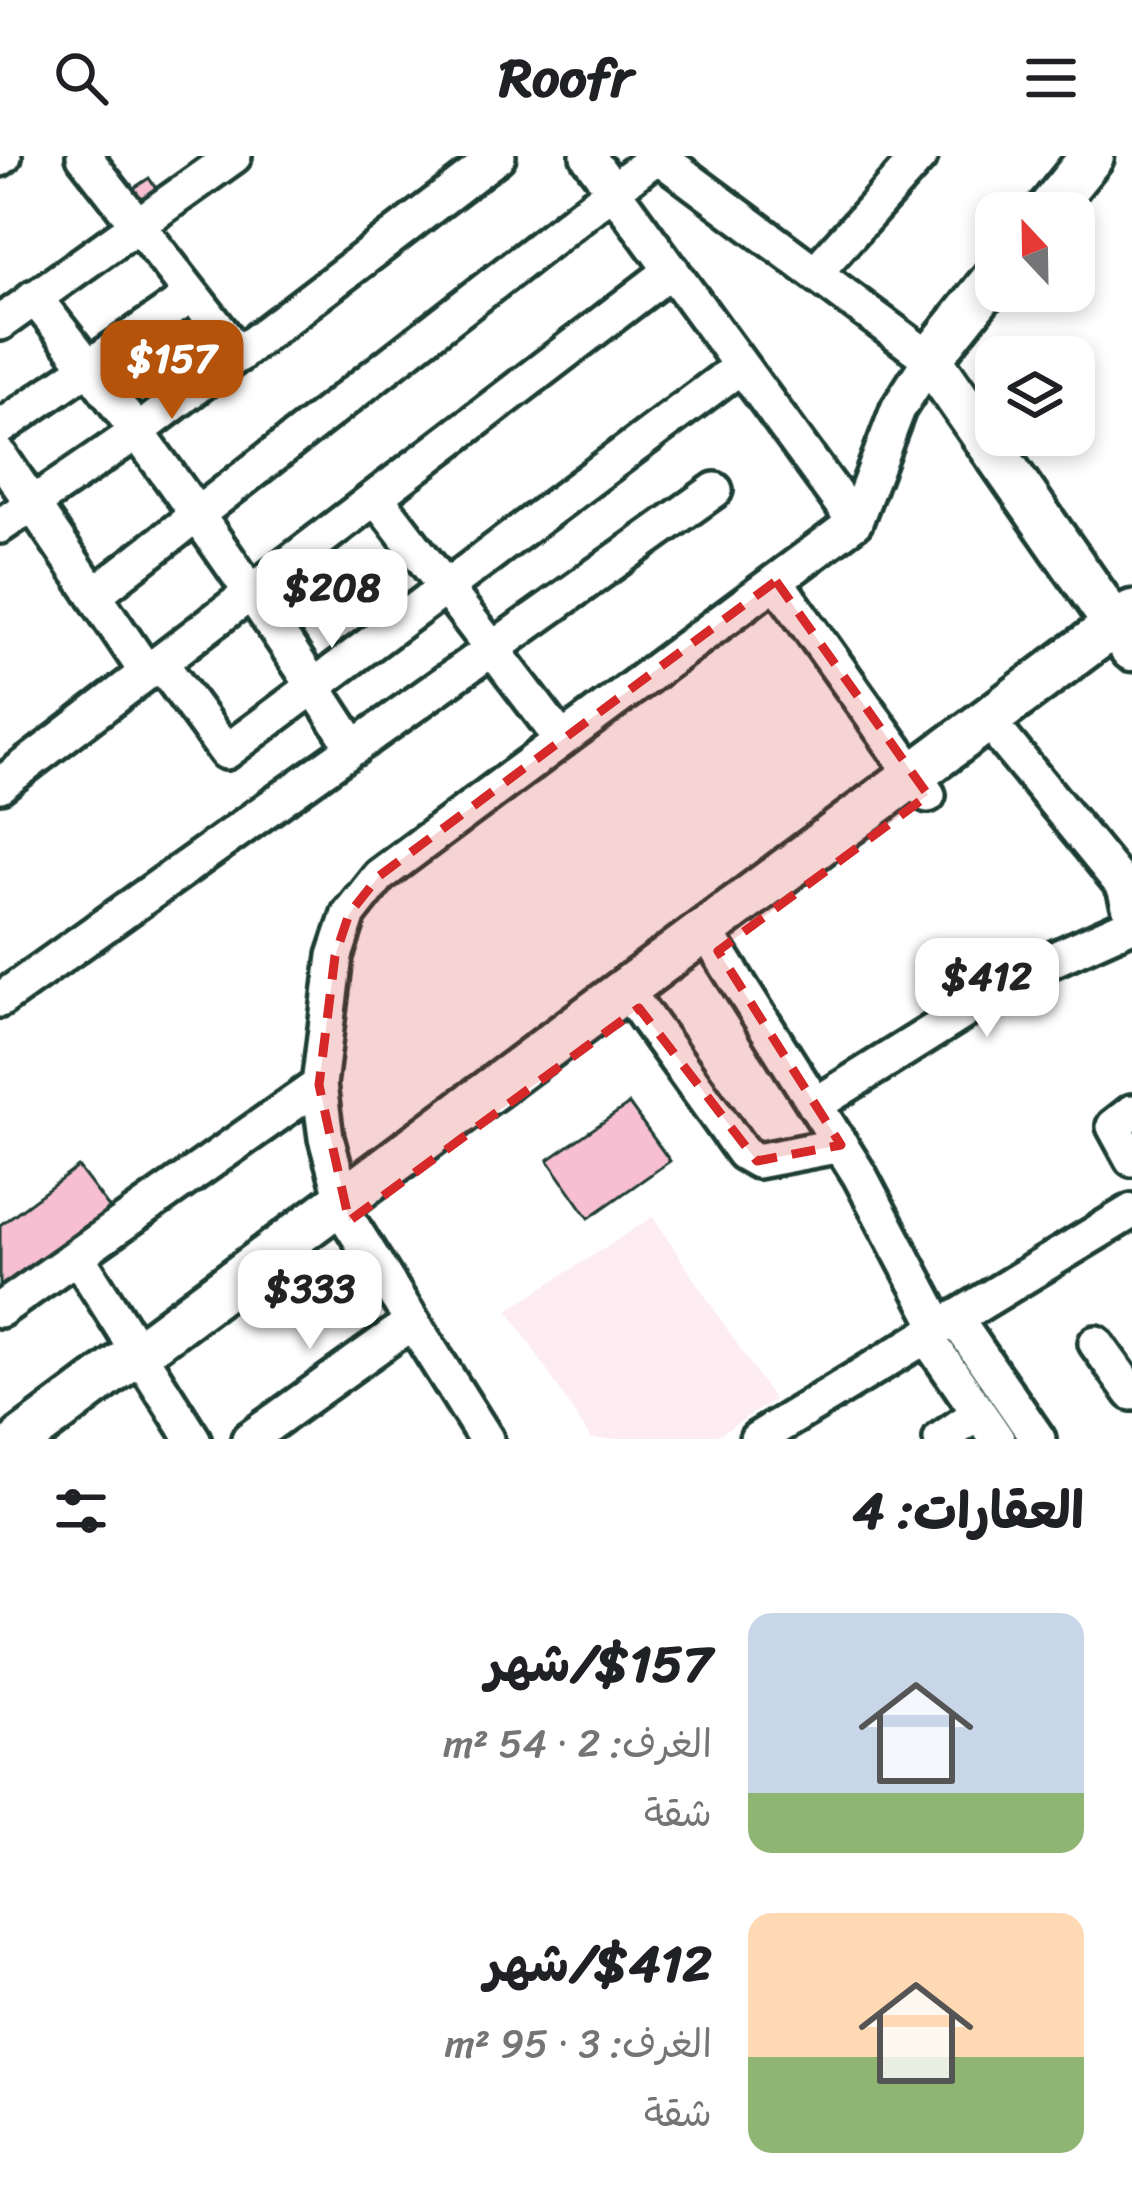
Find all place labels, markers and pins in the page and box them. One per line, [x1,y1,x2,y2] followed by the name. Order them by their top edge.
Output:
[101,320,243,422] pin: $157
[261,549,403,651] pin: $208
[916,938,1058,1040] pin: $412
[239,1250,381,1352] pin: $333

